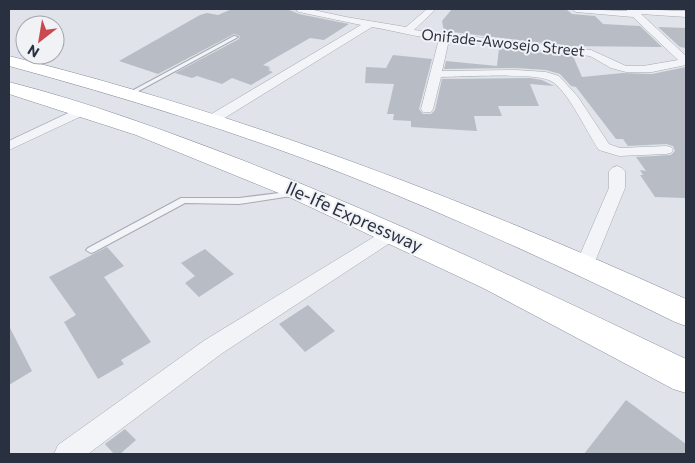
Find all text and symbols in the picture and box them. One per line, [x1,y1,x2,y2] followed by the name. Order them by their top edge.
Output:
[15,15,65,65] north arrow
[421,24,586,60] street label: Onifade-Awosejo Street
[24,42,42,62] text: N
[283,176,426,256] street label: Ile-Ife Expressway

